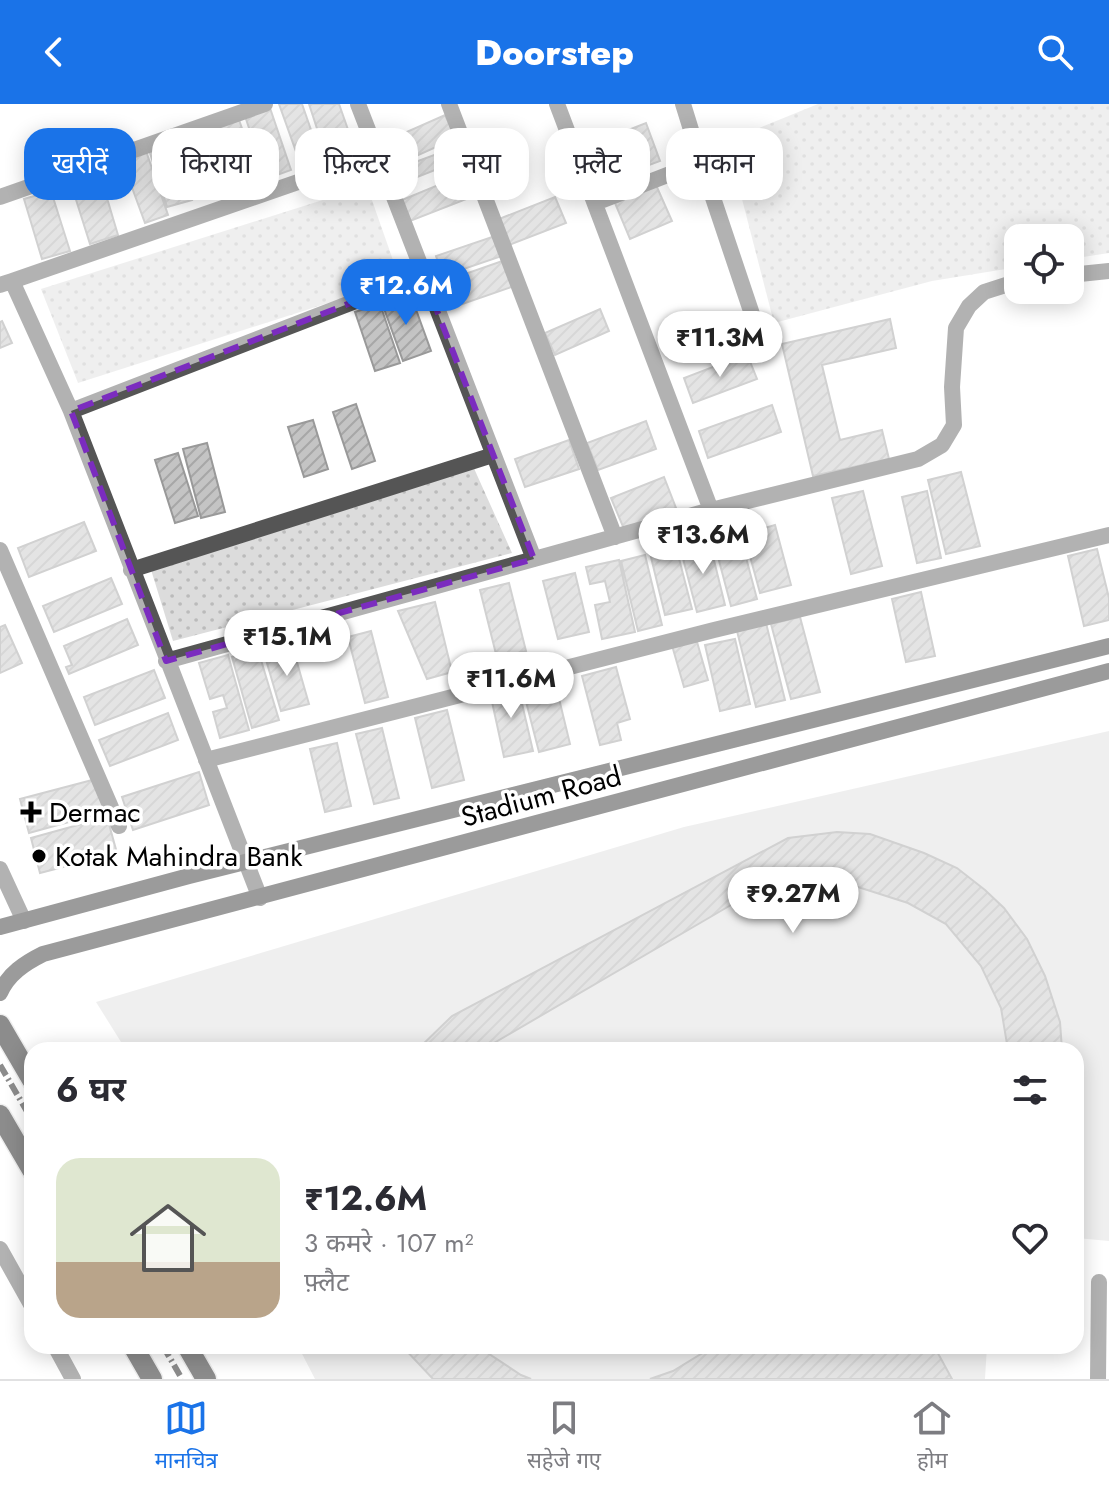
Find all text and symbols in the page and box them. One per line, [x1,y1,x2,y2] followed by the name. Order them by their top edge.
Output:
[475,26,634,78] text: Doorstep
[32,30,76,74] icon: back
[1033,30,1077,74] icon: search
[24,128,136,200] chip: खरीदें
[152,128,279,200] chip: किराया
[295,128,418,200] chip: फ़िल्टर
[434,128,529,200] chip: नया
[545,128,650,200] chip: फ़्लैट
[666,128,783,200] chip: मकान
[1004,224,1084,304] map controls
[1004,224,1084,304] button: locate
[341,259,471,327] pin: ₹12.6M
[359,266,453,304] text: ₹12.6M
[655,311,785,379] pin: ₹11.3M
[675,318,765,356] text: ₹11.3M
[638,508,768,576] pin: ₹13.6M
[657,515,749,553] text: ₹13.6M
[222,610,352,678] pin: ₹15.1M
[242,617,332,655] text: ₹15.1M
[446,652,576,720] pin: ₹11.6M
[466,659,556,697] text: ₹11.6M
[457,755,626,838] street label: Stadium Road
[49,792,141,833] place label: Dermac
[20,801,42,823] marker: Dermac
[55,836,303,877] place label: Kotak Mahindra Bank
[30,847,48,865] marker: Kotak Mahindra Bank
[728,867,858,935] pin: ₹9.27M
[746,874,840,912] text: ₹9.27M
[56,1065,126,1114] text: 6 घर
[1008,1068,1052,1112] icon: filters
[304,1174,427,1223] text: ₹12.6M
[120,1190,216,1286] icon: home
[1008,1216,1052,1260] icon: heart
[304,1224,474,1262] text: 3 कमरे · 107 m²
[304,1263,349,1301] text: फ़्लैट
[155,1396,218,1477] tab: मानचित्र
[527,1396,601,1477] tab: सहेजे गए
[910,1396,954,1477] tab: होम

